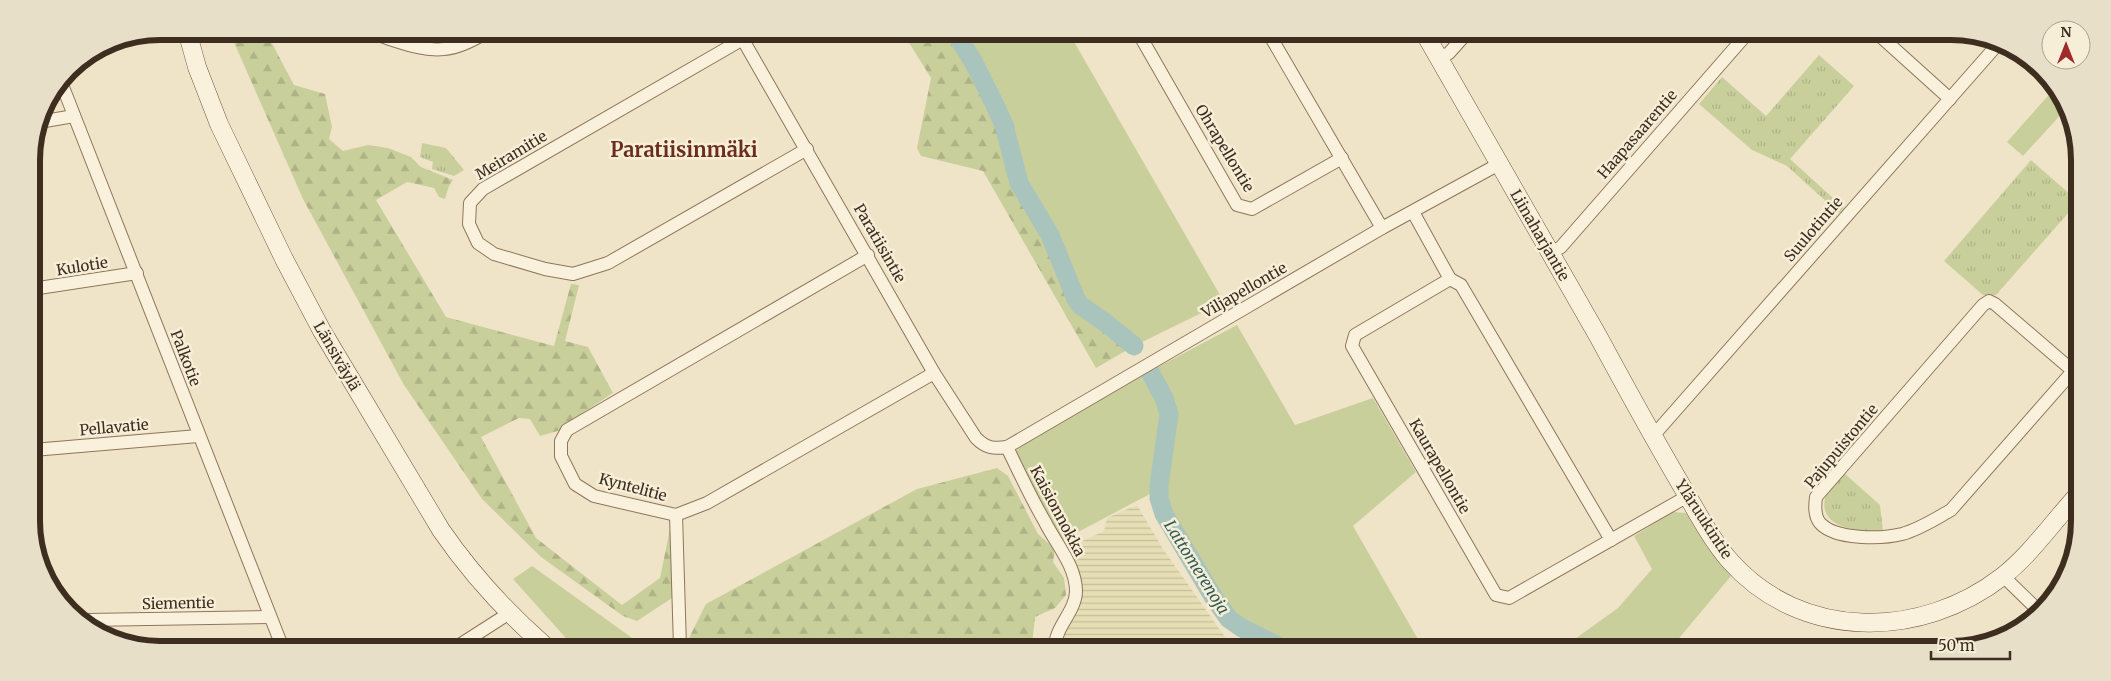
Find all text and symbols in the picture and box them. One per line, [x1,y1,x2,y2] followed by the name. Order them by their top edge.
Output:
[2041,20,2091,70] north arrow
[2060,23,2072,41] text: N
[1593,85,1681,182] street label: Haapasaarentie
[1191,101,1259,195] street label: Ohrapellontie
[472,126,550,184] street label: Meiramitie
[610,137,758,162] district label: Paratiisinmäki
[1506,186,1574,284] street label: Liinaharjantie
[1780,193,1846,265] street label: Suulotintie
[850,200,910,286] street label: Paratiisintie
[55,253,109,279] street label: Kulotie
[1197,258,1290,323] street label: Viljapellontie
[310,318,364,394] street label: Länsiväylä
[167,327,205,389] street label: Palkotie
[1800,400,1882,492] street label: Pajupuistontie
[79,415,150,439] street label: Pellavatie
[1405,415,1475,517] street label: Kaurapellontie
[1026,462,1090,560] street label: Kaisionnokka
[597,469,669,505] street label: Kyntelitie
[1671,475,1737,562] street label: Yläruukintie
[1160,516,1234,618] water label: Lattomerenoja
[142,593,215,613] street label: Siementie
[1931,628,2010,660] scale bar
[1938,636,1975,655] text: 50 m

